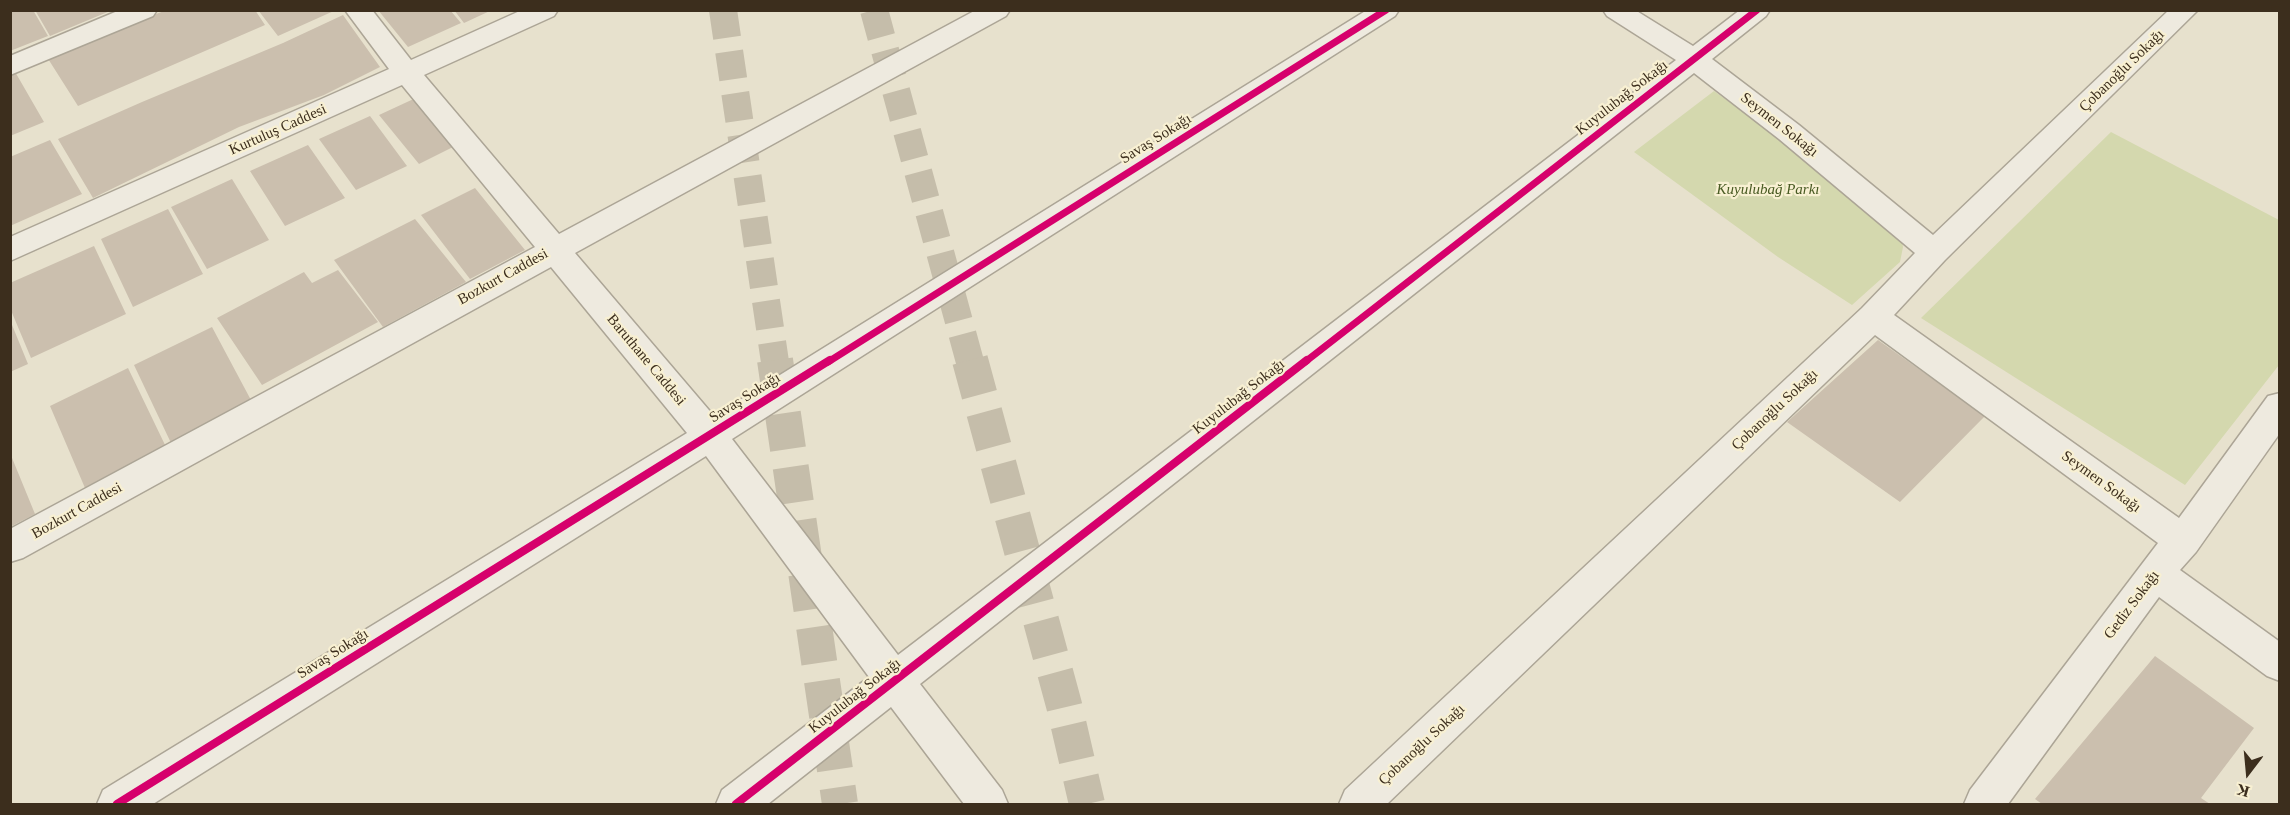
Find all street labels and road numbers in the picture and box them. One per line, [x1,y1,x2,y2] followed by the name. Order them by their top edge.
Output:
[2076,26,2168,116] street label: Çobanoğlu Sokağı
[1573,57,1671,139] street label: Kuyulubağ Sokağı
[1736,88,1822,162] street label: Seymen Sokağı
[226,100,330,160] street label: Kurtuluş Caddesi
[1116,110,1196,168] street label: Savaş Sokağı
[454,244,552,310] street label: Bozkurt Caddesi
[601,309,691,411] street label: Baruthane Caddesi
[1190,356,1288,438] street label: Kuyulubağ Sokağı
[1728,365,1822,455] street label: Çobanoğlu Sokağı
[705,369,785,427] street label: Savaş Sokağı
[2057,446,2145,518] street label: Seymen Sokağı
[28,478,126,544] street label: Bozkurt Caddesi
[2101,568,2163,642] street label: Gediz Sokağı
[293,625,373,683] street label: Savaş Sokağı
[806,655,904,737] street label: Kuyulubağ Sokağı
[1375,700,1469,790] street label: Çobanoğlu Sokağı

